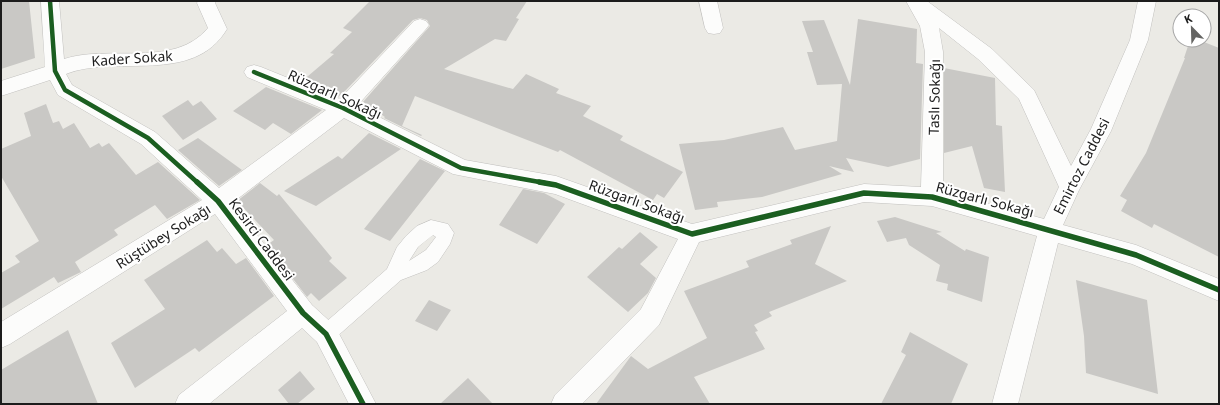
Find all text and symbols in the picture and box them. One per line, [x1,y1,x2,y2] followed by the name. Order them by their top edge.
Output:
[1172,8,1212,48] north arrow
[1182,10,1195,27] text: K
[91,46,174,70] street label: Kader Sokak
[924,59,944,135] street label: Taslı Sokağı
[285,65,385,123] street label: Rüzgarlı Sokağı
[1048,114,1114,218] street label: Emirtoz Caddesi
[586,175,688,227] street label: Rüzgarlı Sokağı
[934,177,1036,221] street label: Rüzgarlı Sokağı
[225,194,299,284] street label: Kesirci Caddesi
[112,199,214,273] street label: Rüştübey Sokağı

